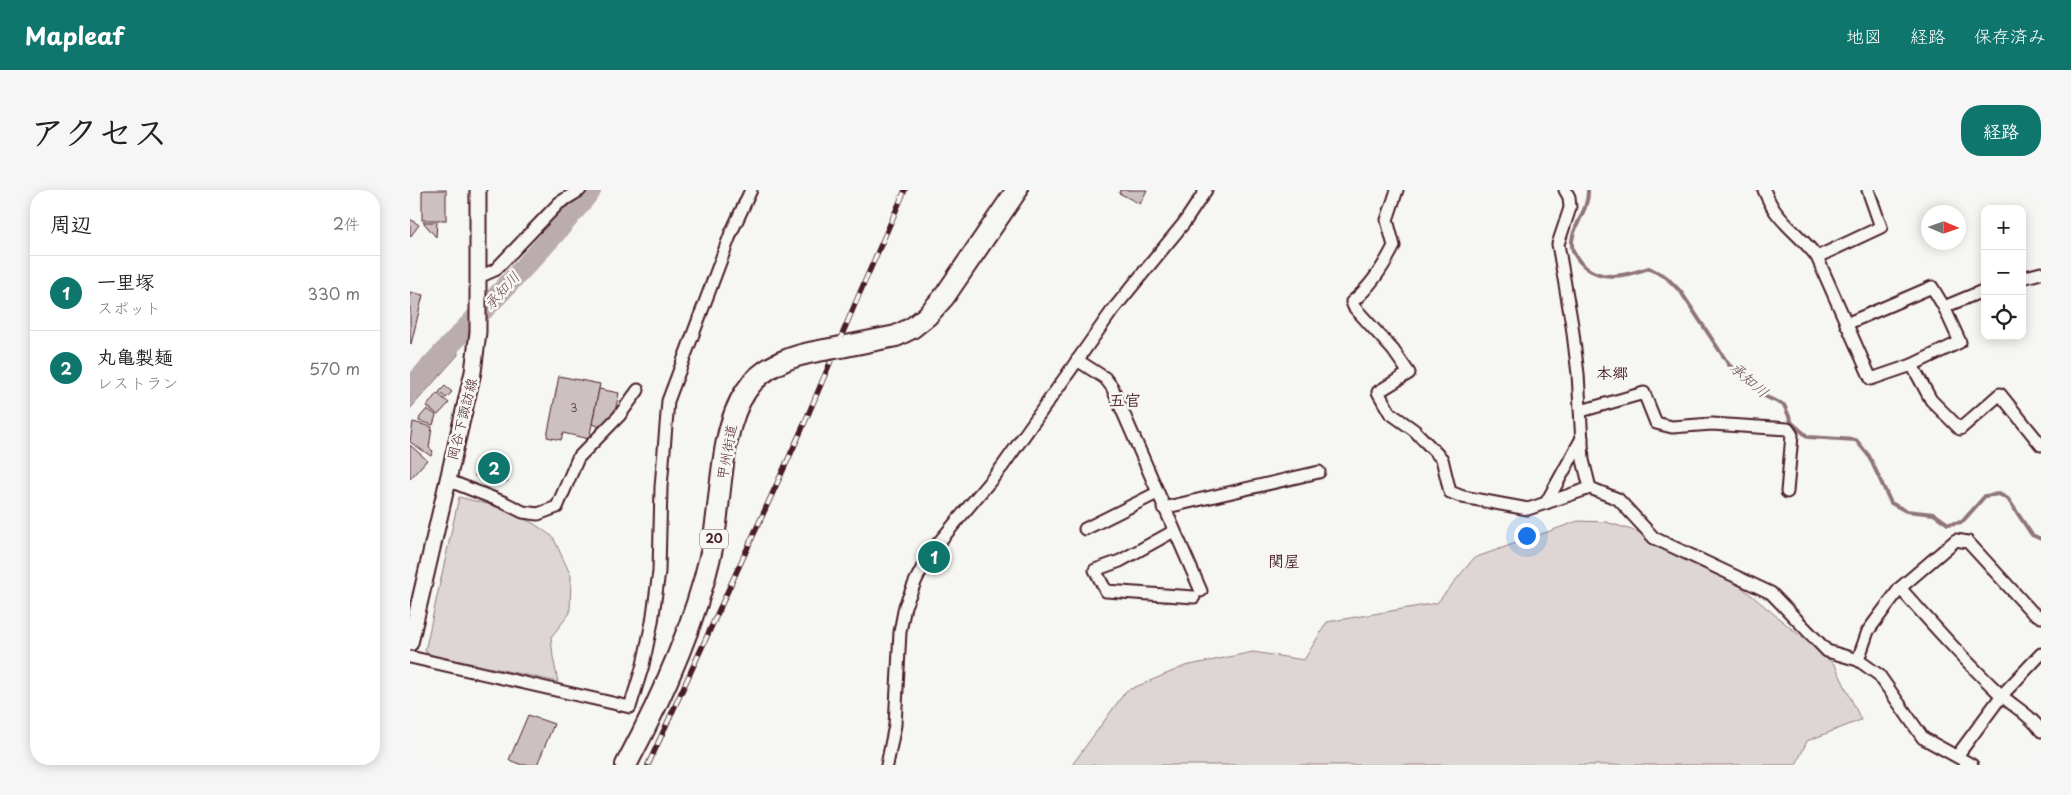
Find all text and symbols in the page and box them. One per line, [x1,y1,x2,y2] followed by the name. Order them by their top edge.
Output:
[25,17,124,53] text: Mapleaf
[1846,22,1882,49] text: 地図
[1910,22,1946,49] text: 経路
[1974,22,2046,49] text: 保存済み
[30,104,168,157] text: アクセス
[1961,105,2041,156] button: 経路
[1921,205,1966,250] north arrow
[1981,205,2026,340] map controls
[1981,205,2026,250] button: +
[50,207,92,239] text: 周辺
[333,211,360,235] text: 2件
[1981,250,2026,295] button: −
[477,266,524,314] water label: 承知川
[97,267,154,295] text: 一里塚
[62,281,70,305] text: 1
[307,281,360,305] text: 330 m
[97,295,161,319] text: スポット
[1981,295,2026,340] button: locate
[97,342,173,370] text: 丸亀製麺
[1725,355,1775,402] water label: 承知川
[60,356,72,380] text: 2
[309,356,360,380] text: 570 m
[1596,360,1628,384] district label: 本郷
[97,370,178,394] text: レストラン
[441,376,482,462] street label: 岡谷下諏訪線
[1109,387,1141,411] district label: 五官
[570,399,578,416] house number: 3
[711,423,742,481] street label: 甲州街道
[478,449,510,487] pin: 2
[1514,523,1540,549] your location
[700,529,728,548] road number: 20
[918,538,950,576] pin: 1
[1268,548,1300,572] district label: 関屋

